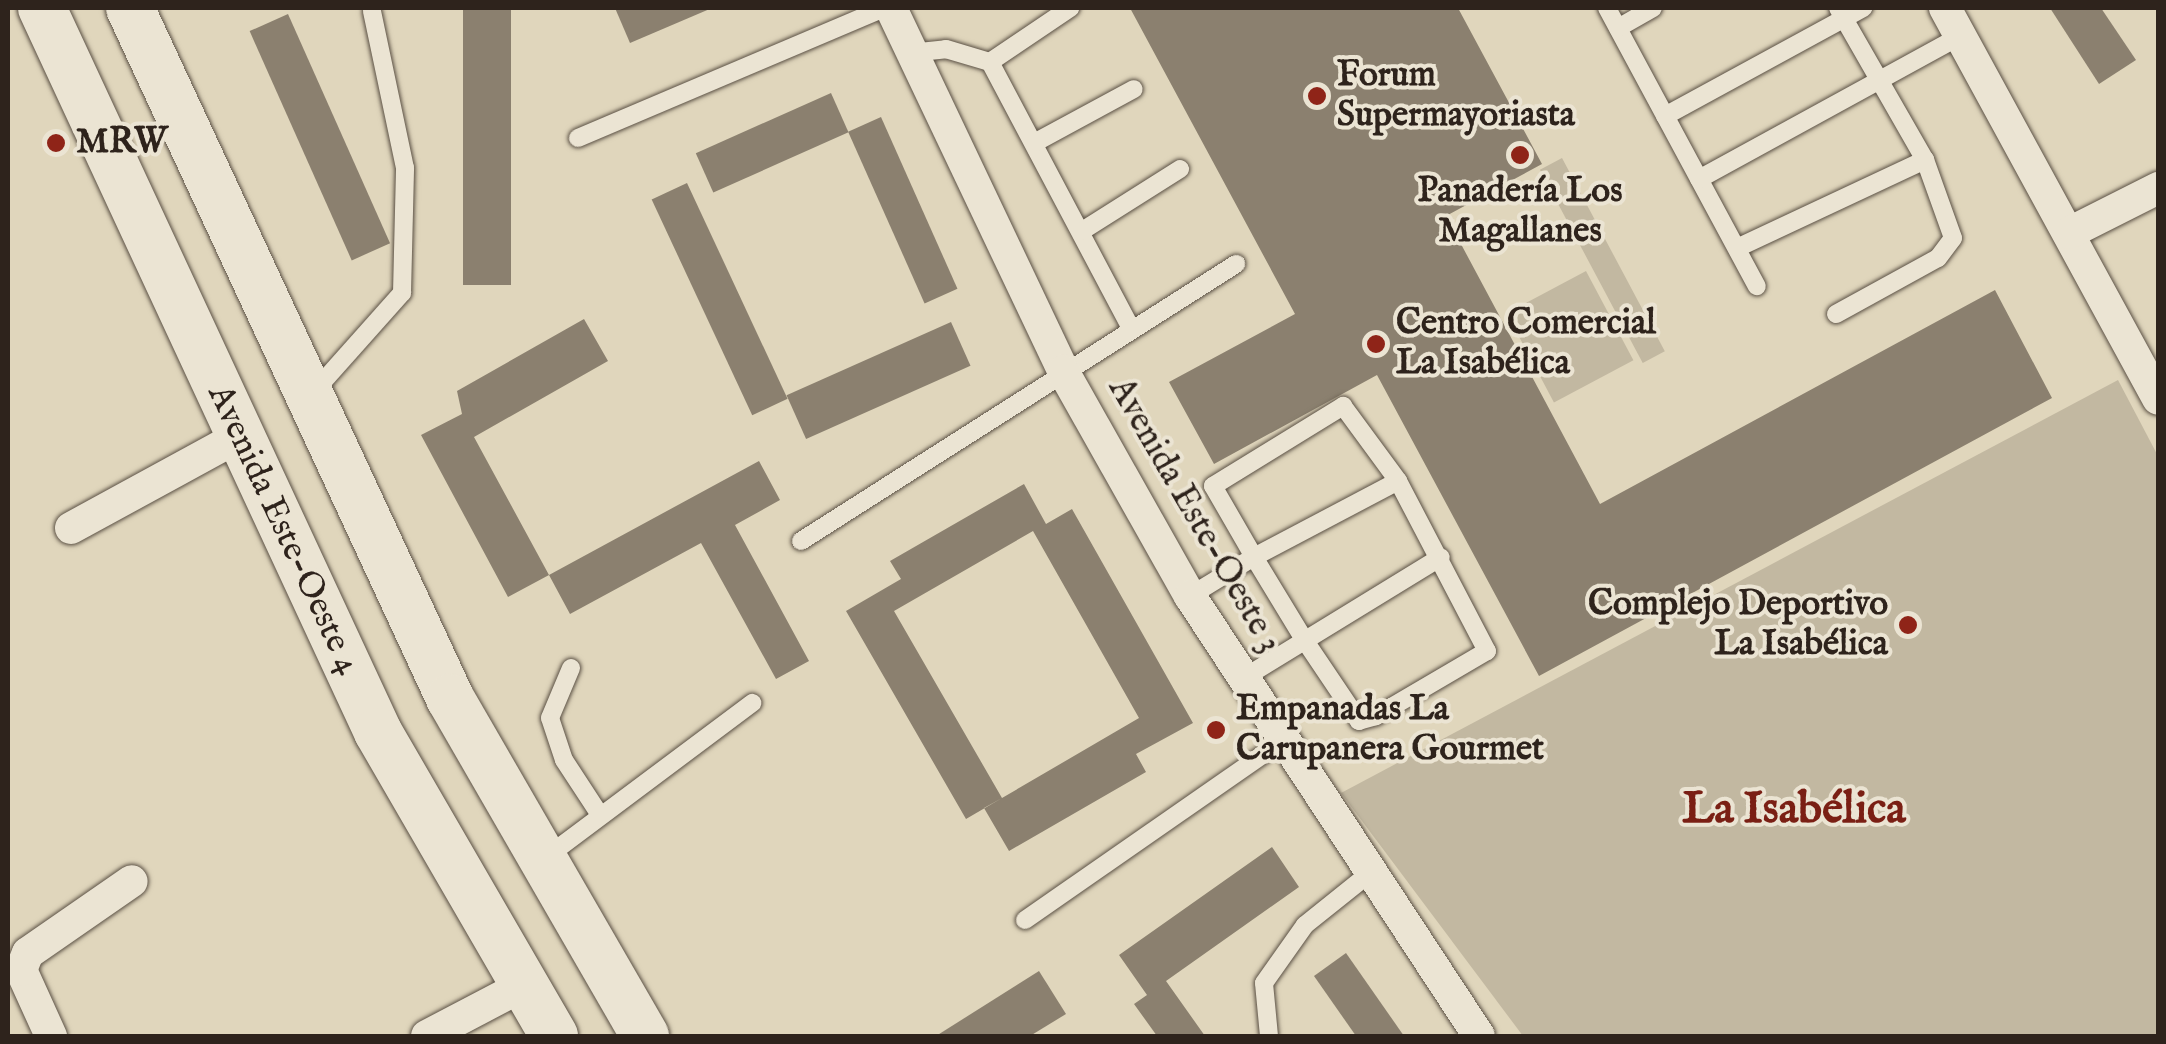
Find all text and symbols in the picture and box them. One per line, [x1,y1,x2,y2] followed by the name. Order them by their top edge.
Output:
[1337,55,1575,137] place label: Forum Supermayoriasta
[1306,85,1328,107] marker: Forum Supermayoriasta
[76,122,167,164] place label: MRW
[45,132,67,154] marker: MRW
[1509,144,1531,166] marker: Panadería Los Magallanes
[1417,171,1623,253] place label: Panadería Los Magallanes
[1396,303,1656,385] place label: Centro Comercial La Isabélica
[1365,333,1387,355] marker: Centro Comercial La Isabélica
[1098,371,1290,661] street label: Avenida Este-Oeste 3
[197,378,369,682] street label: Avenida Este-Oeste 4
[1588,584,1888,666] place label: Complejo Deportivo La Isabélica
[1897,614,1919,636] marker: Complejo Deportivo La Isabélica
[1236,689,1544,771] place label: Empanadas La Carupanera Gourmet
[1205,719,1227,741] marker: Empanadas La Carupanera Gourmet
[1682,783,1906,837] district label: La Isabélica

